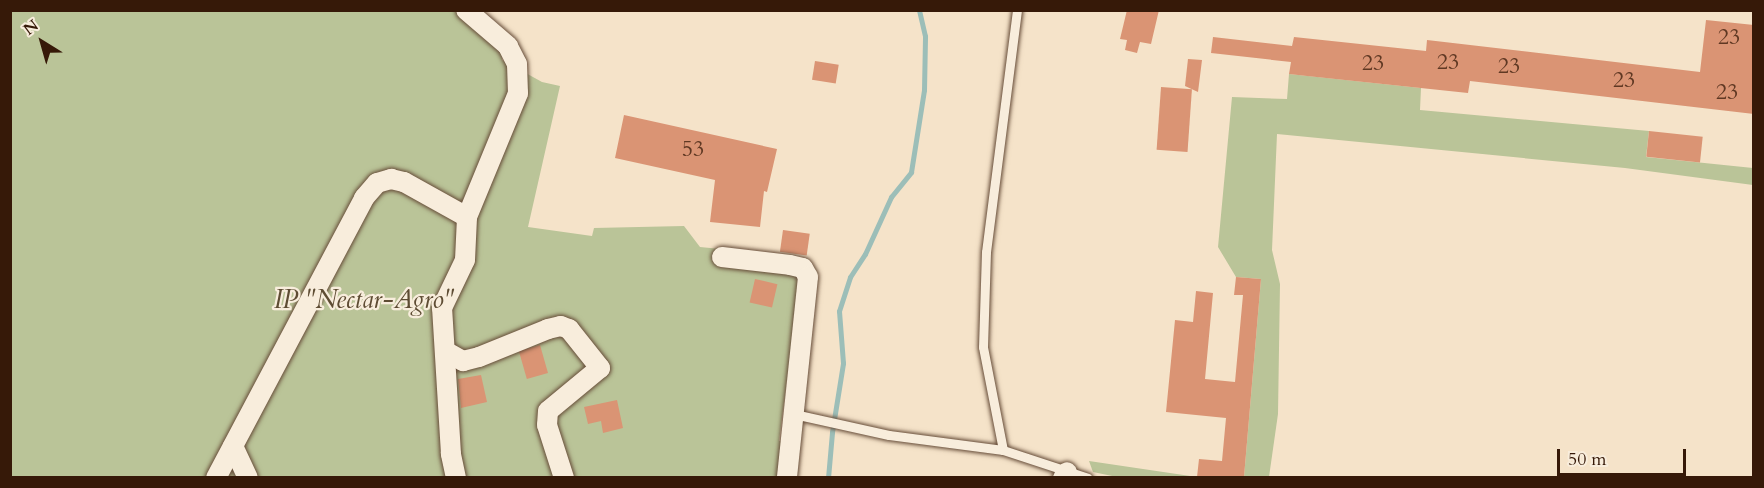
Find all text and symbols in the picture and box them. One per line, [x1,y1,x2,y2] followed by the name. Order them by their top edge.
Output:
[12,12,72,72] north arrow
[19,15,43,41] text: N
[1718,25,1740,51] house number: 23
[1437,50,1459,76] house number: 23
[1362,51,1384,77] house number: 23
[1498,54,1520,80] house number: 23
[1613,68,1635,94] house number: 23
[1716,80,1738,106] house number: 23
[682,137,704,163] house number: 53
[274,284,454,316] park label: IP "Nectar-Agro"
[1560,437,1689,475] scale bar
[1568,447,1607,472] text: 50 m

